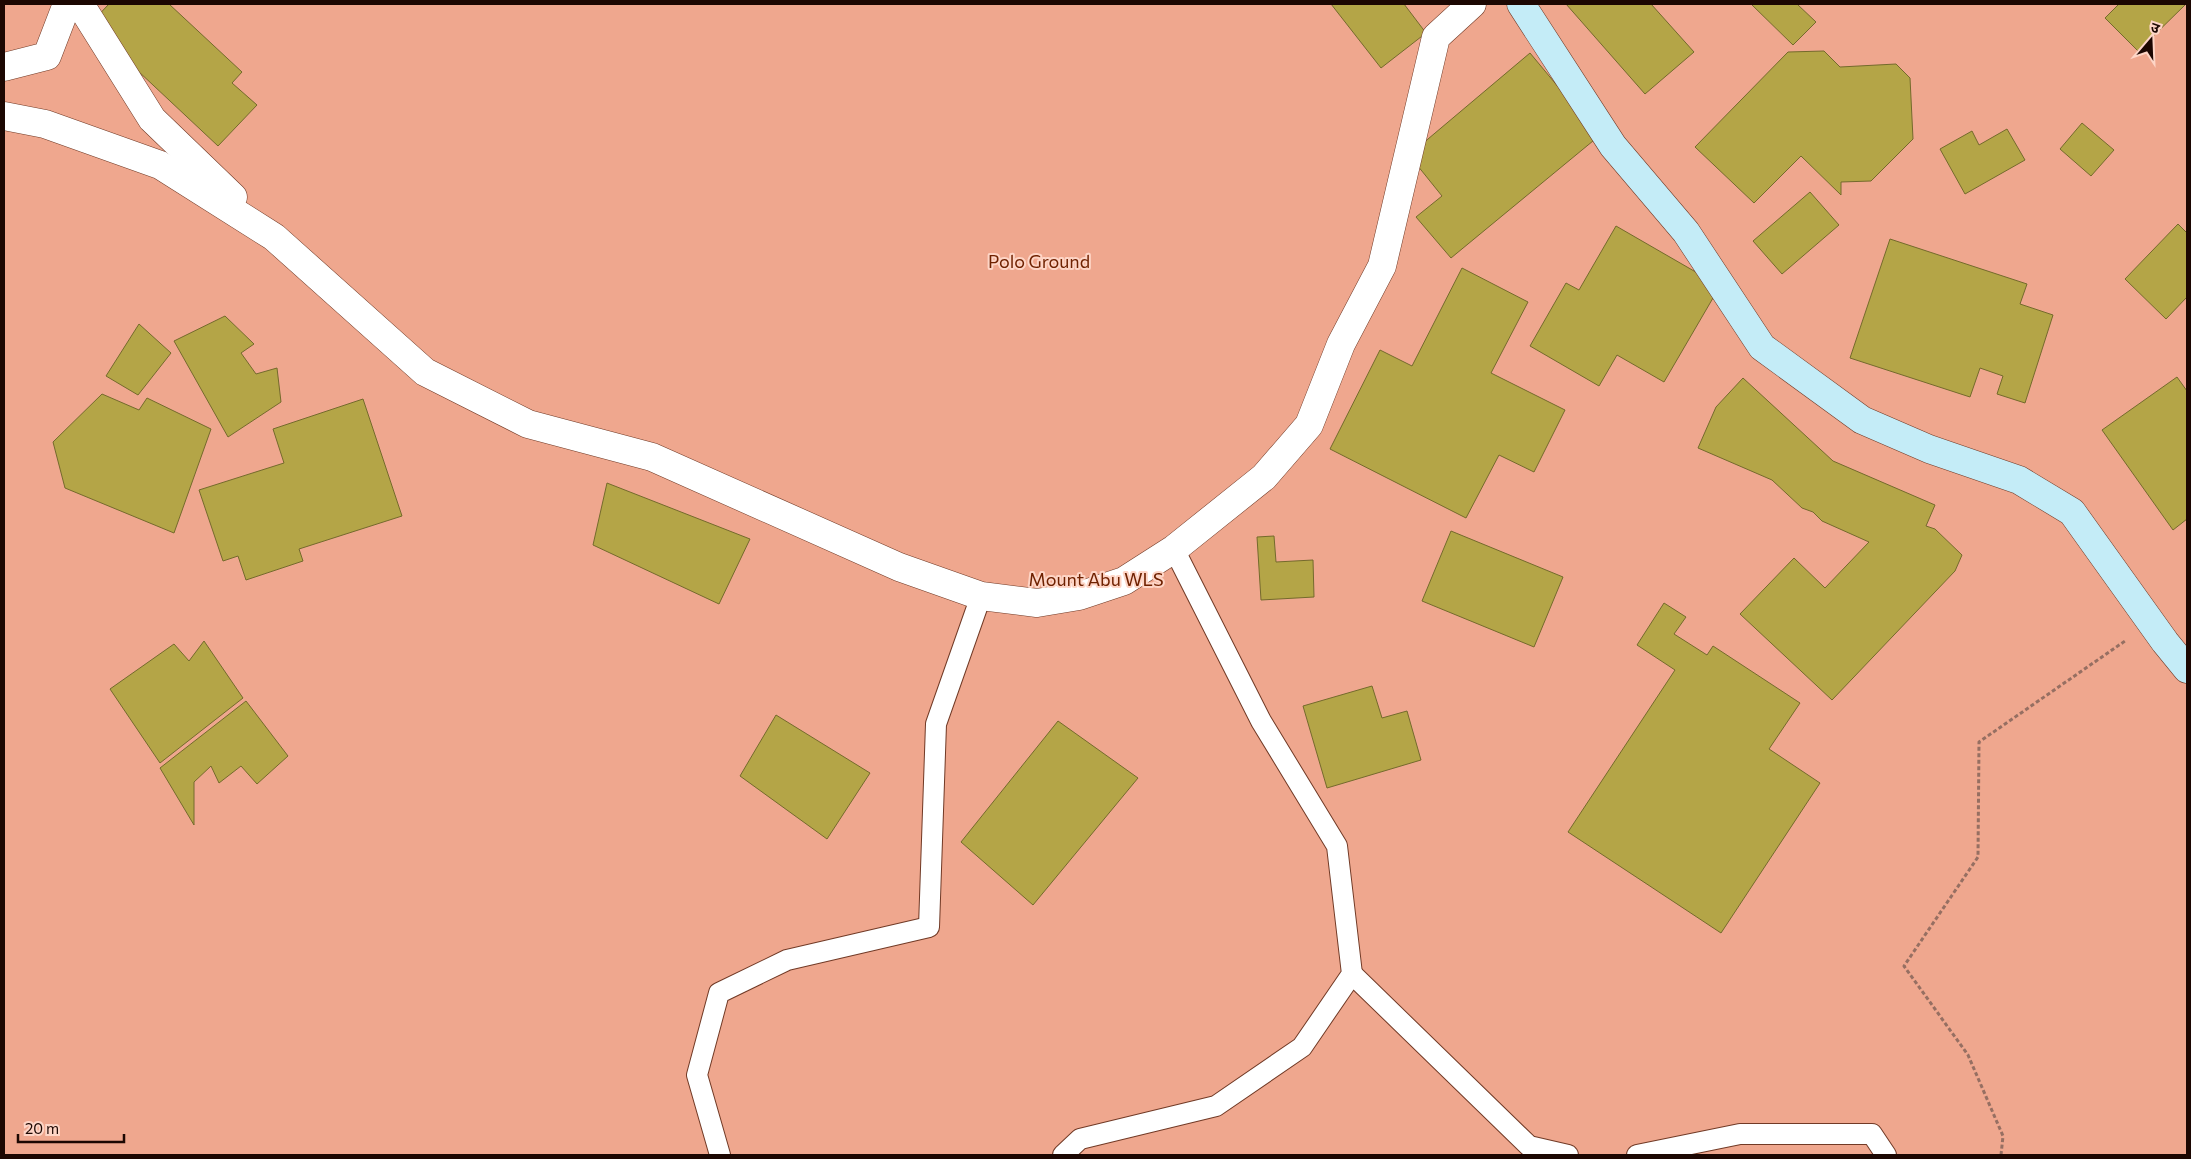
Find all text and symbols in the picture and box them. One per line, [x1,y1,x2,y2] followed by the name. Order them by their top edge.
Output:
[2126,15,2176,65] north arrow
[2149,18,2163,37] text: उ
[988,250,1090,272] park label: Polo Ground
[1029,568,1163,590] park label: Mount Abu WLS
[18,1112,124,1144] scale bar
[25,1119,59,1137] text: 20 m

